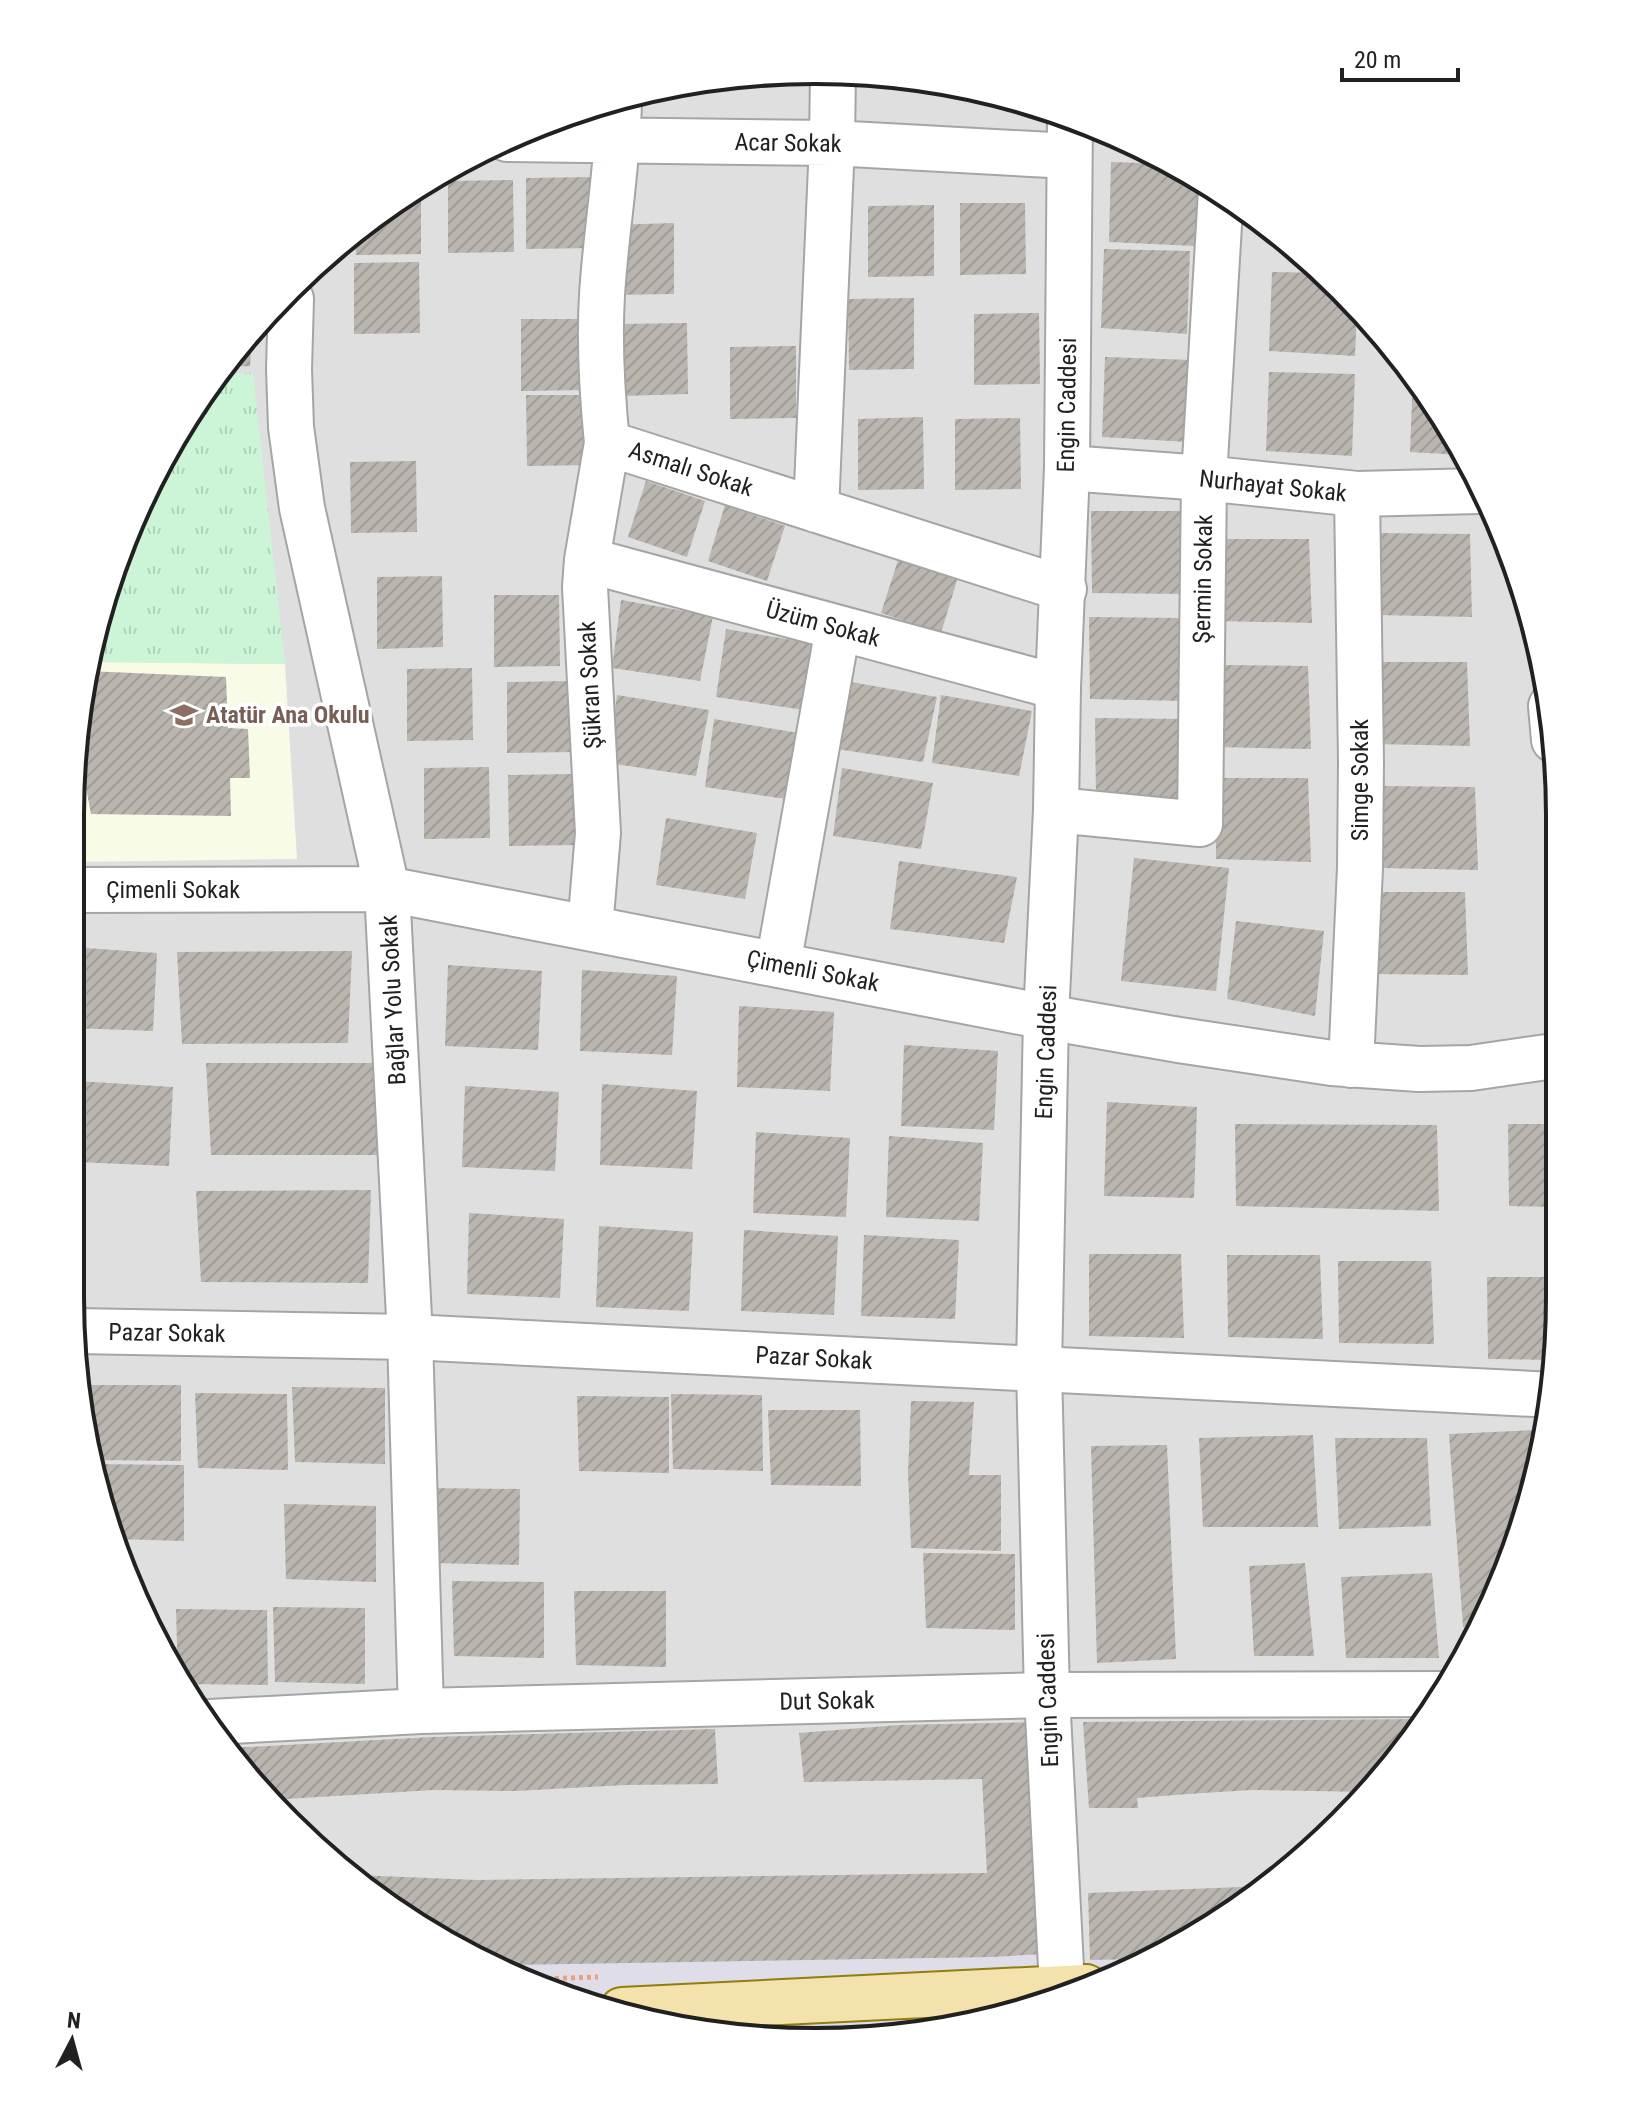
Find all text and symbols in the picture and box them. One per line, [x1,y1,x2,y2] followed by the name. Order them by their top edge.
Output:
[1342,32,1458,82] scale bar
[1354,46,1401,74] text: 20 m
[734,128,842,158] street label: Acar Sokak
[1052,337,1082,473] street label: Engin Caddesi
[626,436,757,502] street label: Asmalı Sokak
[1198,464,1348,508] street label: Nurhayat Sokak
[1188,514,1218,644] street label: Şermin Sokak
[763,595,883,653] street label: Üzüm Sokak
[573,620,607,750] street label: Şükran Sokak
[169,700,199,730] school or university icon: Atatür Ana Okulu
[206,701,369,729] place label: Atatür Ana Okulu
[1346,719,1374,841] street label: Simge Sokak
[106,876,240,904] street label: Çimenli Sokak
[375,914,411,1086] street label: Bağlar Yolu Sokak
[744,944,882,998] street label: Çimenli Sokak
[1030,984,1062,1120] street label: Engin Caddesi
[108,1318,226,1348] street label: Pazar Sokak
[755,1341,873,1375] street label: Pazar Sokak
[1032,1632,1064,1768] street label: Engin Caddesi
[779,1686,875,1716] street label: Dut Sokak
[32,2000,112,2080] north arrow
[66,2007,82,2034] text: N

